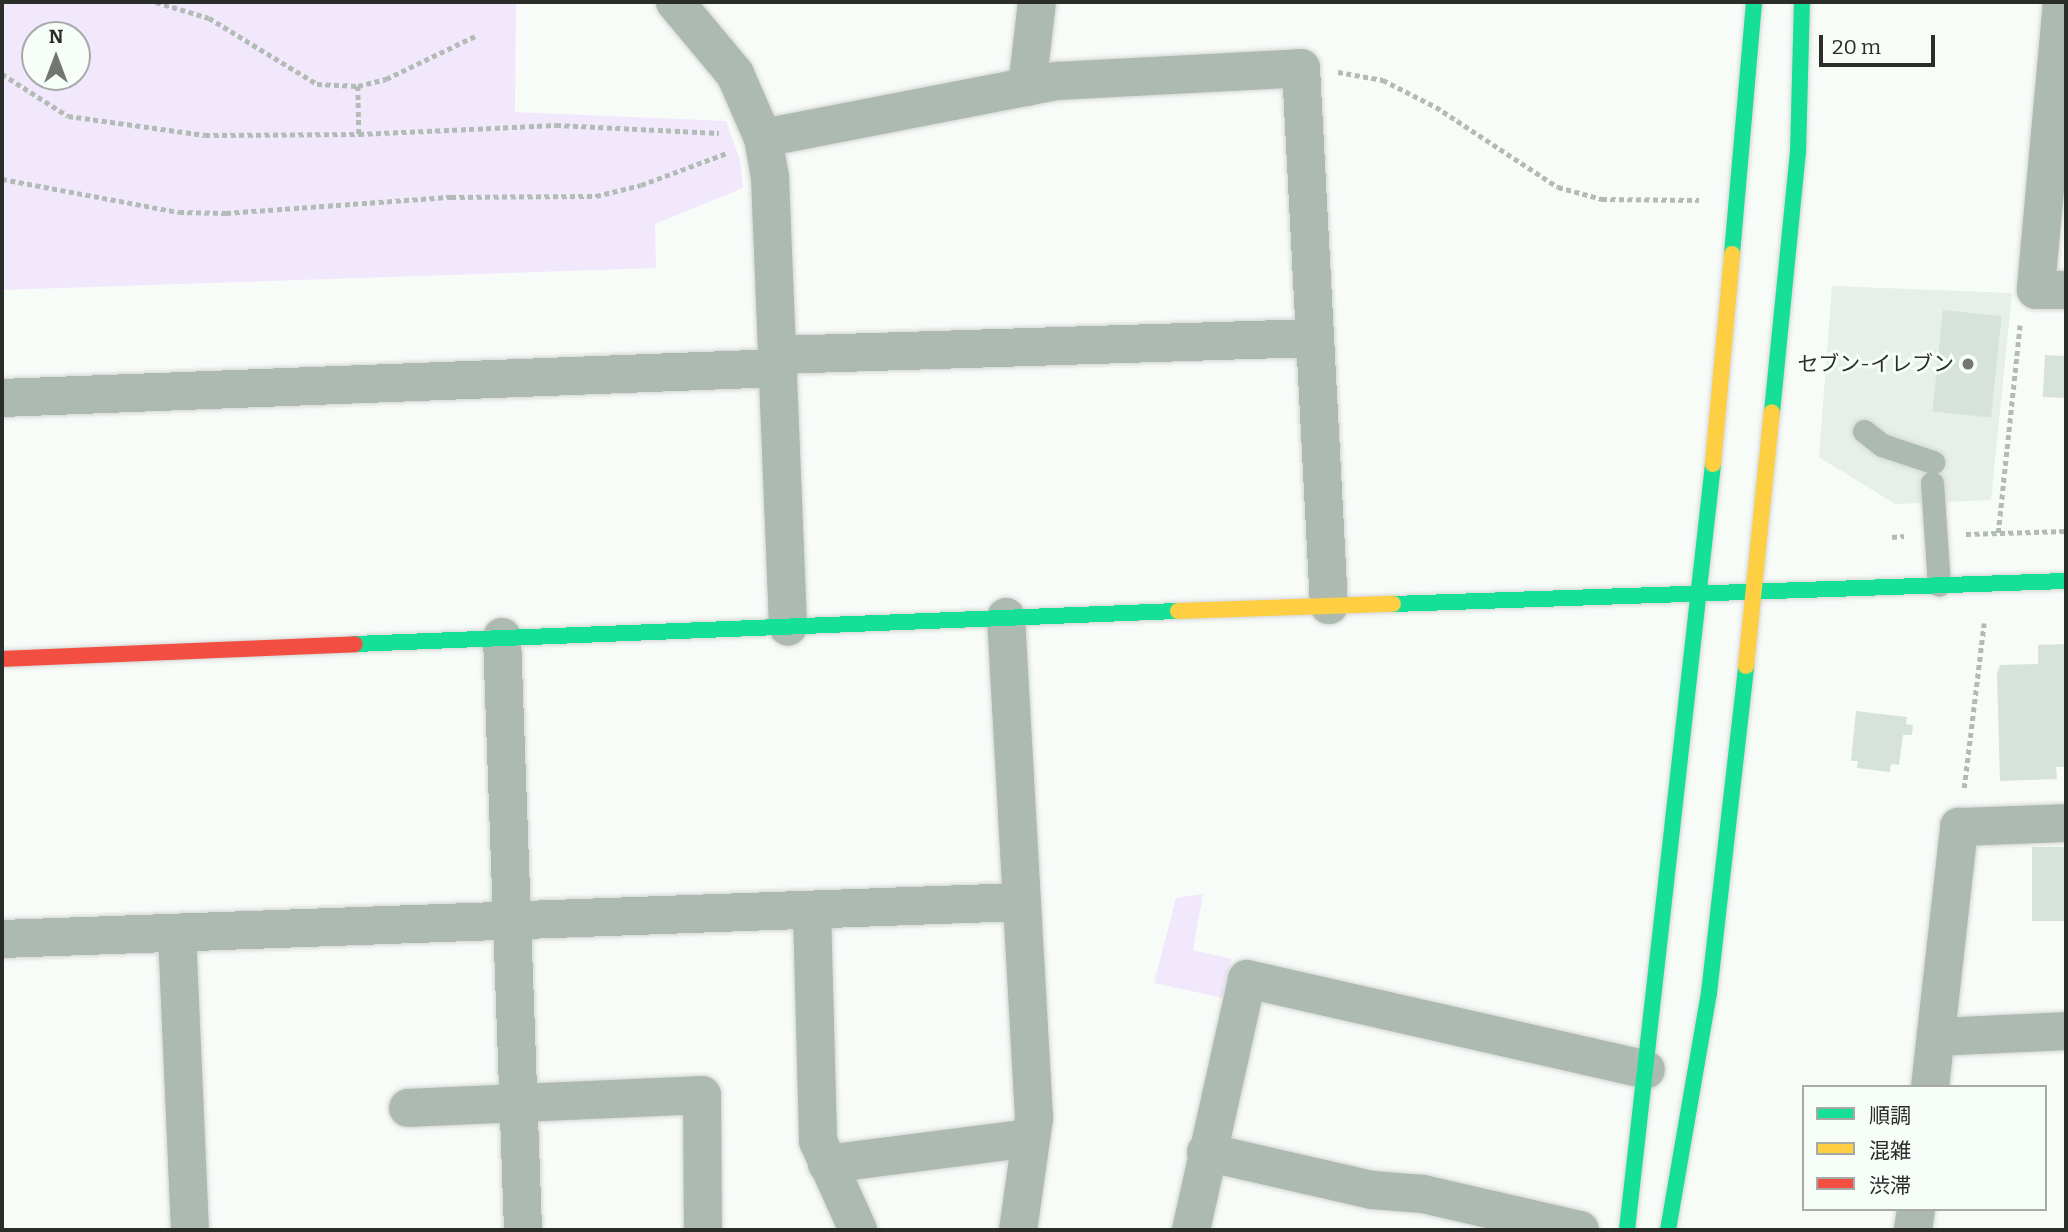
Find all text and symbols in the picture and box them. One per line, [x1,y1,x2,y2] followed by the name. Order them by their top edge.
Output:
[21,21,91,91] north arrow
[1823,21,1938,65] scale bar
[49,25,63,48] text: N
[1832,34,1881,60] text: 20 m
[1797,351,1954,377] place label: セブン-イレブン
[1960,356,1976,372] marker: セブン-イレブン
[1802,1085,2047,1211] legend
[1869,1103,1911,1129] text: 順調
[1869,1138,1911,1164] text: 混雑
[1869,1173,1911,1199] text: 渋滞

